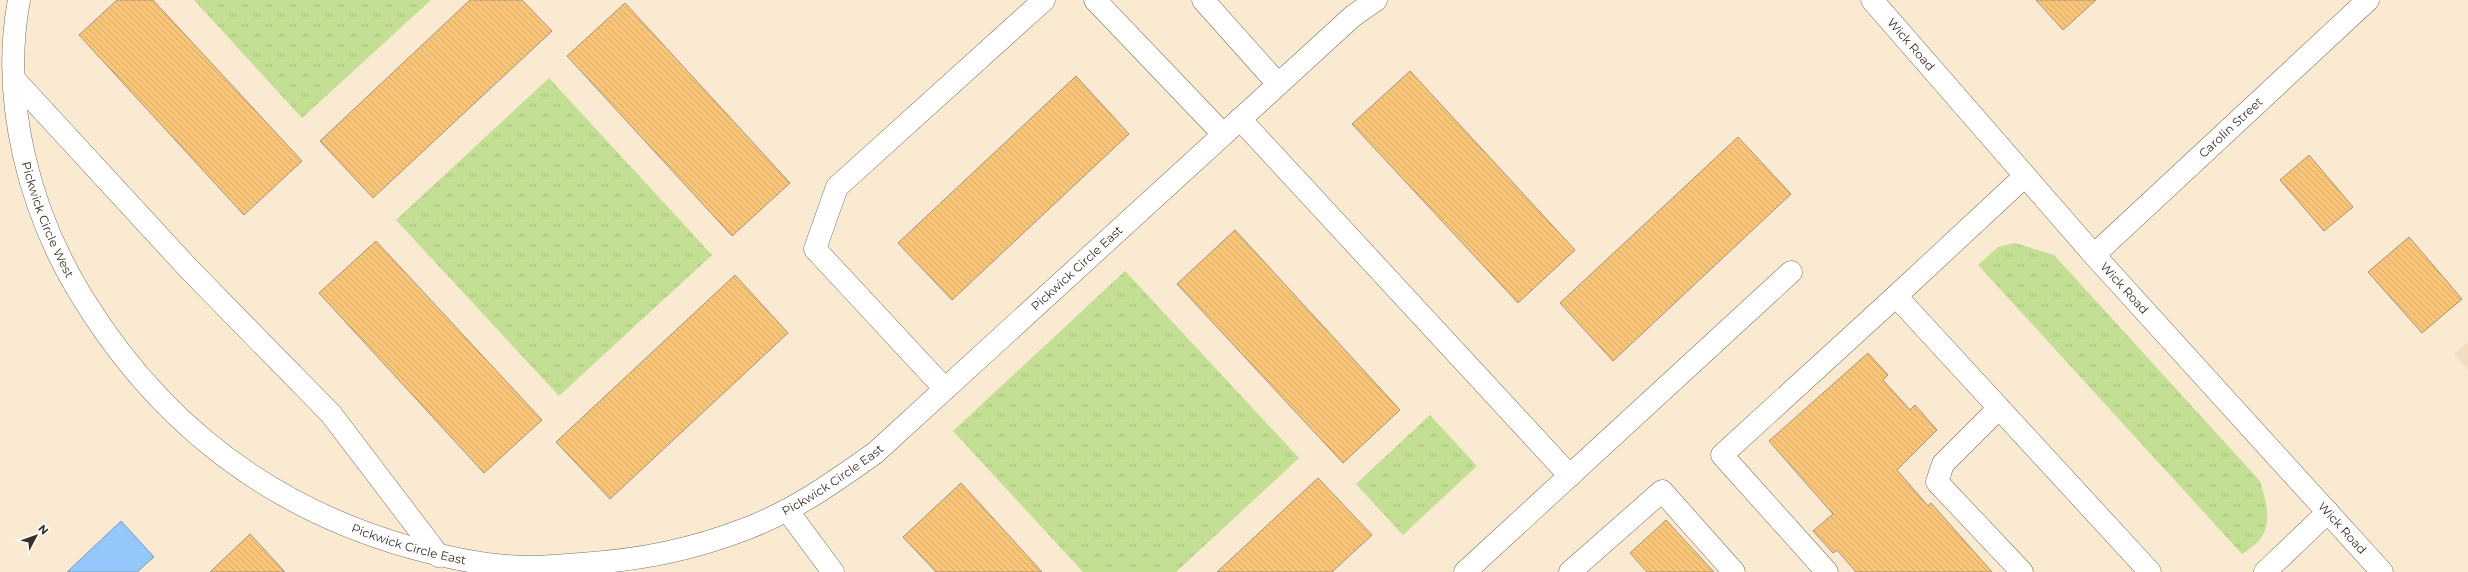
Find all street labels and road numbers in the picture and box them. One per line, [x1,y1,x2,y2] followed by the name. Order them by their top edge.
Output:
[1884,15,1938,74] street label: Wick Road
[2196,94,2266,161] street label: Carolin Street
[19,160,77,280] street label: Pickwick Circle West
[1028,222,1126,314] street label: Pickwick Circle East
[2097,259,2152,317] street label: Wick Road
[779,441,886,519] street label: Pickwick Circle East
[2315,499,2370,557] street label: Wick Road
[349,520,467,567] street label: Pickwick Circle East

